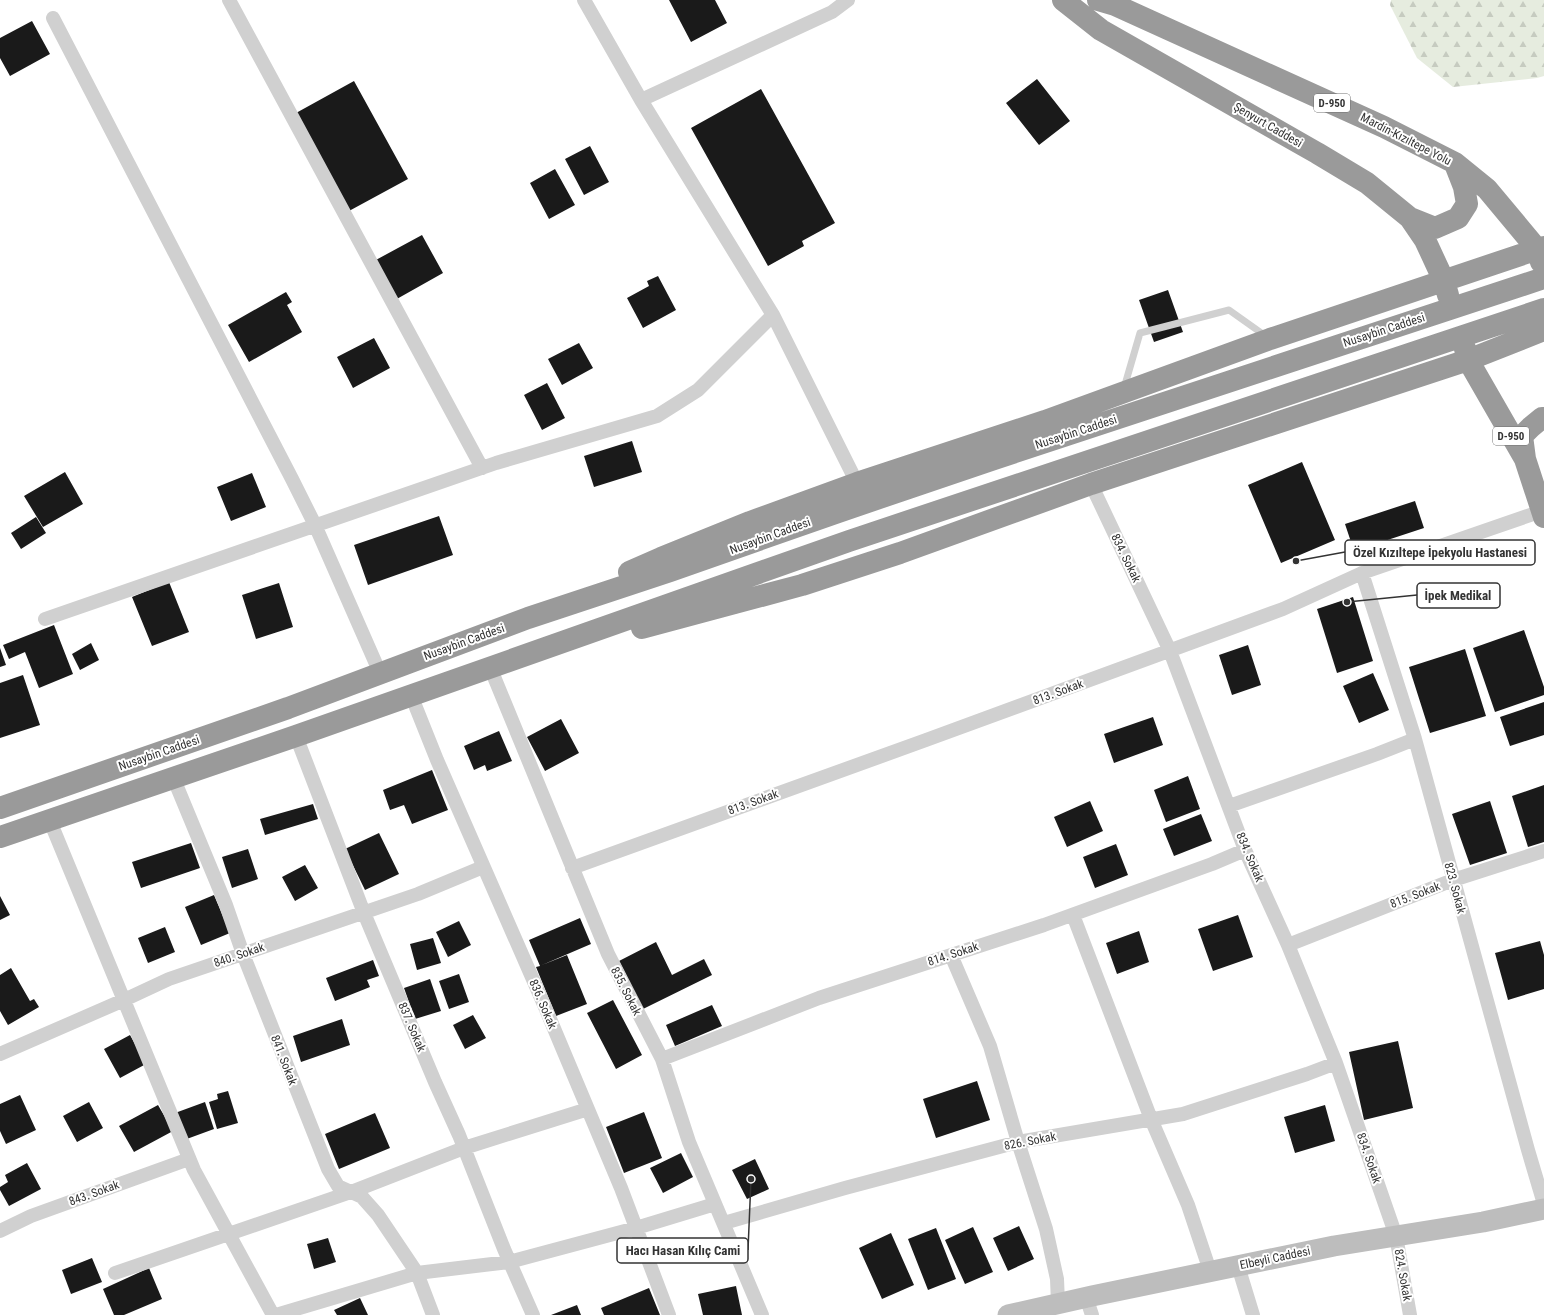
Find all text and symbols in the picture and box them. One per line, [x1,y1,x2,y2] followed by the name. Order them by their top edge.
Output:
[1314,94,1350,112] road number: D-950
[1231,100,1305,150] street label: Şenyurt Caddesi
[1358,110,1454,168] street label: Mardin-Kızıltepe Yolu
[1341,310,1427,350] street label: Nusaybin Caddesi
[1033,412,1119,452] street label: Nusaybin Caddesi
[1493,427,1529,445] road number: D-950
[728,515,812,557] street label: Nusaybin Caddesi
[1108,531,1144,585] street label: 834. Sokak
[1345,540,1535,565] callout: Özel Kızıltepe İpekyolu Hastanesi
[1353,545,1527,560] text: Özel Kızıltepe İpekyolu Hastanesi
[1417,583,1500,608] callout: İpek Medikal
[1425,588,1491,603] text: İpek Medikal
[422,621,506,663] street label: Nusaybin Caddesi
[1031,676,1086,708] street label: 813. Sokak
[117,733,201,773] street label: Nusaybin Caddesi
[726,786,781,818] street label: 813. Sokak
[1233,830,1267,884] street label: 834. Sokak
[1441,861,1469,916] street label: 823. Sokak
[1388,879,1443,911] street label: 815. Sokak
[926,939,981,969] street label: 814. Sokak
[212,940,267,970] street label: 840. Sokak
[608,964,644,1018] street label: 835. Sokak
[526,977,560,1031] street label: 836. Sokak
[395,1000,429,1054] street label: 837. Sokak
[268,1033,300,1088] street label: 841. Sokak
[1003,1129,1058,1153] street label: 826. Sokak
[1354,1131,1384,1186] street label: 834. Sokak
[67,1177,122,1209] street label: 843. Sokak
[617,1238,748,1263] callout: Hacı Hasan Kılıç Cami
[626,1243,740,1258] text: Hacı Hasan Kılıç Cami
[1238,1244,1312,1272] street label: Elbeyli Caddesi
[1392,1248,1415,1303] street label: 824. Sokak

